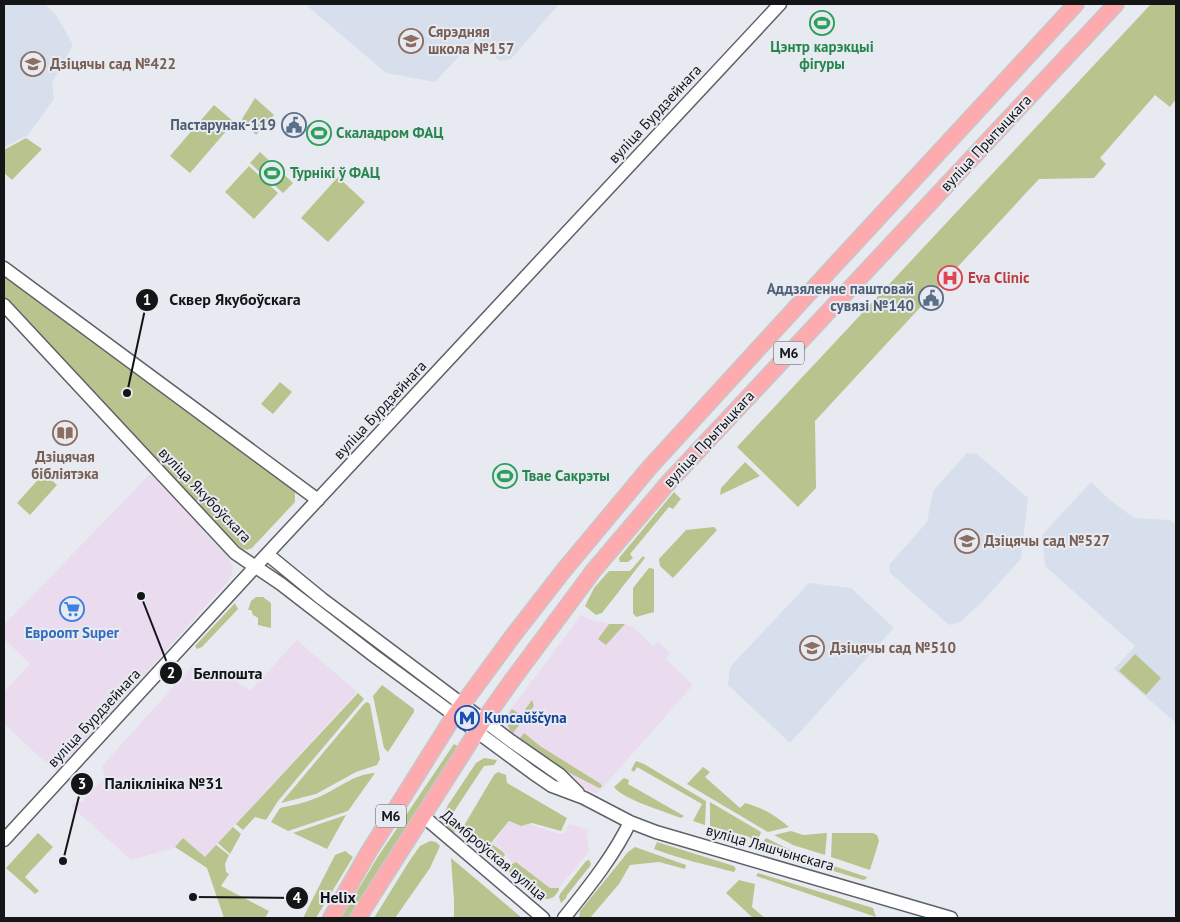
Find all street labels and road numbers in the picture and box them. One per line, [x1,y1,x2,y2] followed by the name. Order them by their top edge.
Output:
[604,60,705,167] street label: вуліца Бурдзейнага
[936,90,1035,195] street label: вуліца Прытыцкага
[774,342,804,364] road number: М6
[329,356,430,463] street label: вуліца Бурдзейнага
[659,386,758,491] street label: вуліца Прытыцкага
[155,443,256,546] street label: вуліца Якубоўскага
[43,664,144,771] street label: вуліца Бурдзейнага
[376,804,406,828] road number: М6
[438,805,551,904] street label: Дамброўская вуліца
[704,820,836,875] street label: вуліца Ляшчынскага

